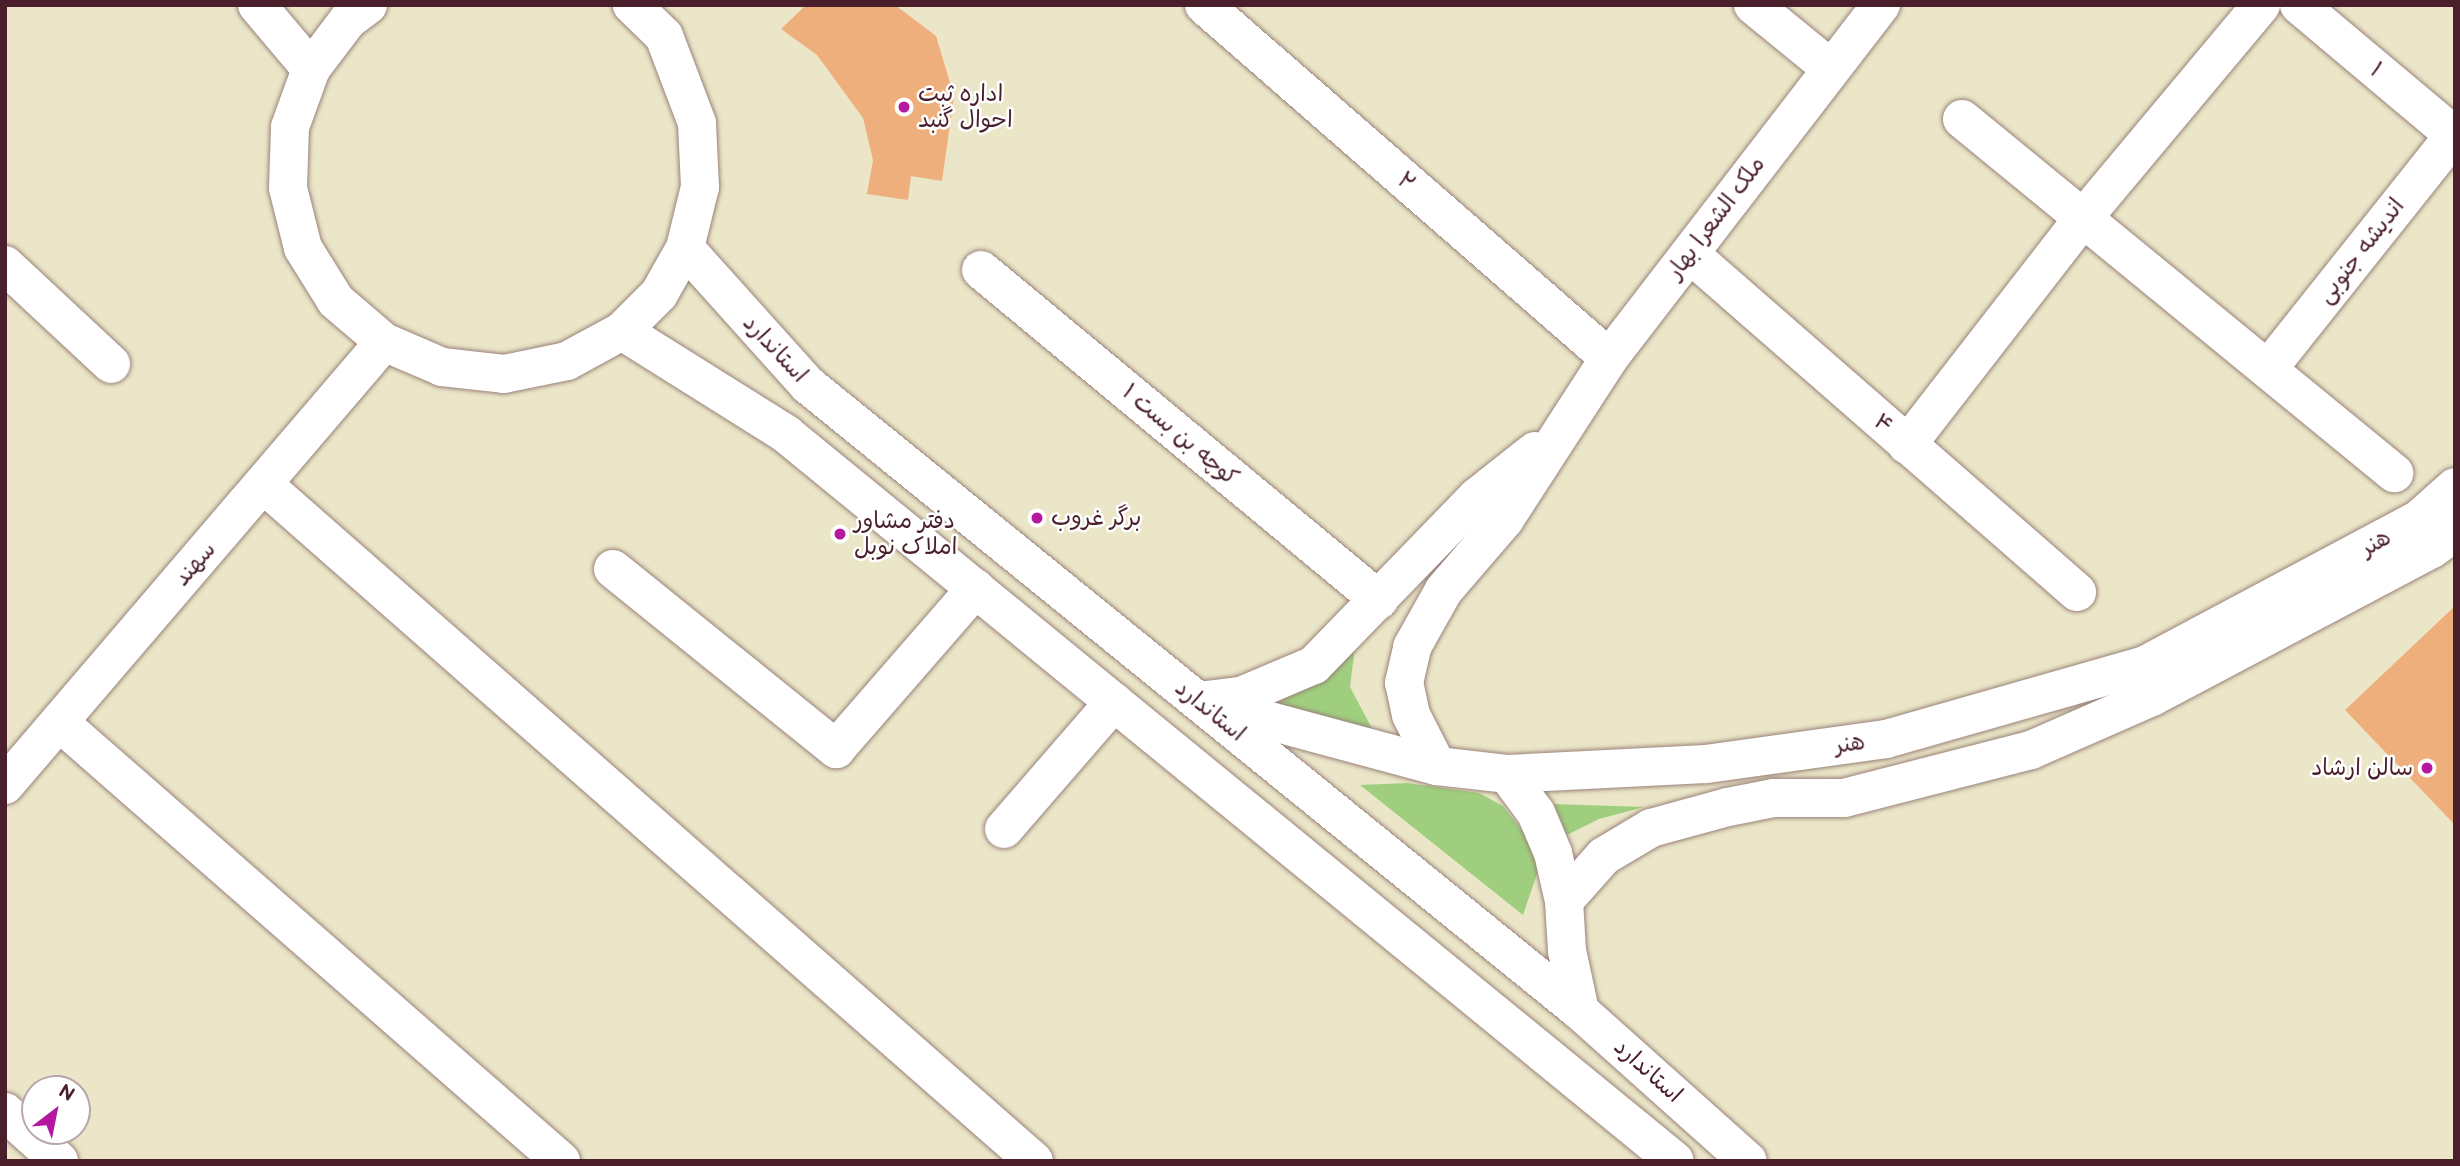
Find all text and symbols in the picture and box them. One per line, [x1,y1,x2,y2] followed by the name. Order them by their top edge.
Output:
[2364,57,2388,83] street label: ۱
[918,80,1013,134] place label: اداره ثبت احوال گنبد
[896,99,912,115] marker: اداره ثبت احوال گنبد
[1661,151,1771,285] street label: ملک الشعرا بهار
[1391,166,1421,198] street label: ۲
[2311,193,2411,309] street label: اندیشه جنوبی
[737,309,813,389] street label: استاندارد
[1116,378,1244,492] street label: کوچه بن بست ۱
[1867,408,1899,440] street label: ۴
[1051,504,1142,532] place label: برگر غروب
[854,507,957,561] place label: دفتر مشاور املاک نوبل
[1029,510,1045,526] marker: برگر غروب
[2356,524,2396,562] street label: هنر
[832,526,848,542] marker: دفتر مشاور املاک نوبل
[168,536,222,592] street label: سهند
[1169,674,1251,748] street label: استاندارد
[1833,728,1867,760] street label: هنر
[2311,754,2413,782] place label: سالن ارشاد
[2419,760,2435,776] marker: سالن ارشاد
[1608,1033,1688,1109] street label: استاندارد
[21,1075,91,1145] north arrow
[54,1080,78,1107] text: N

